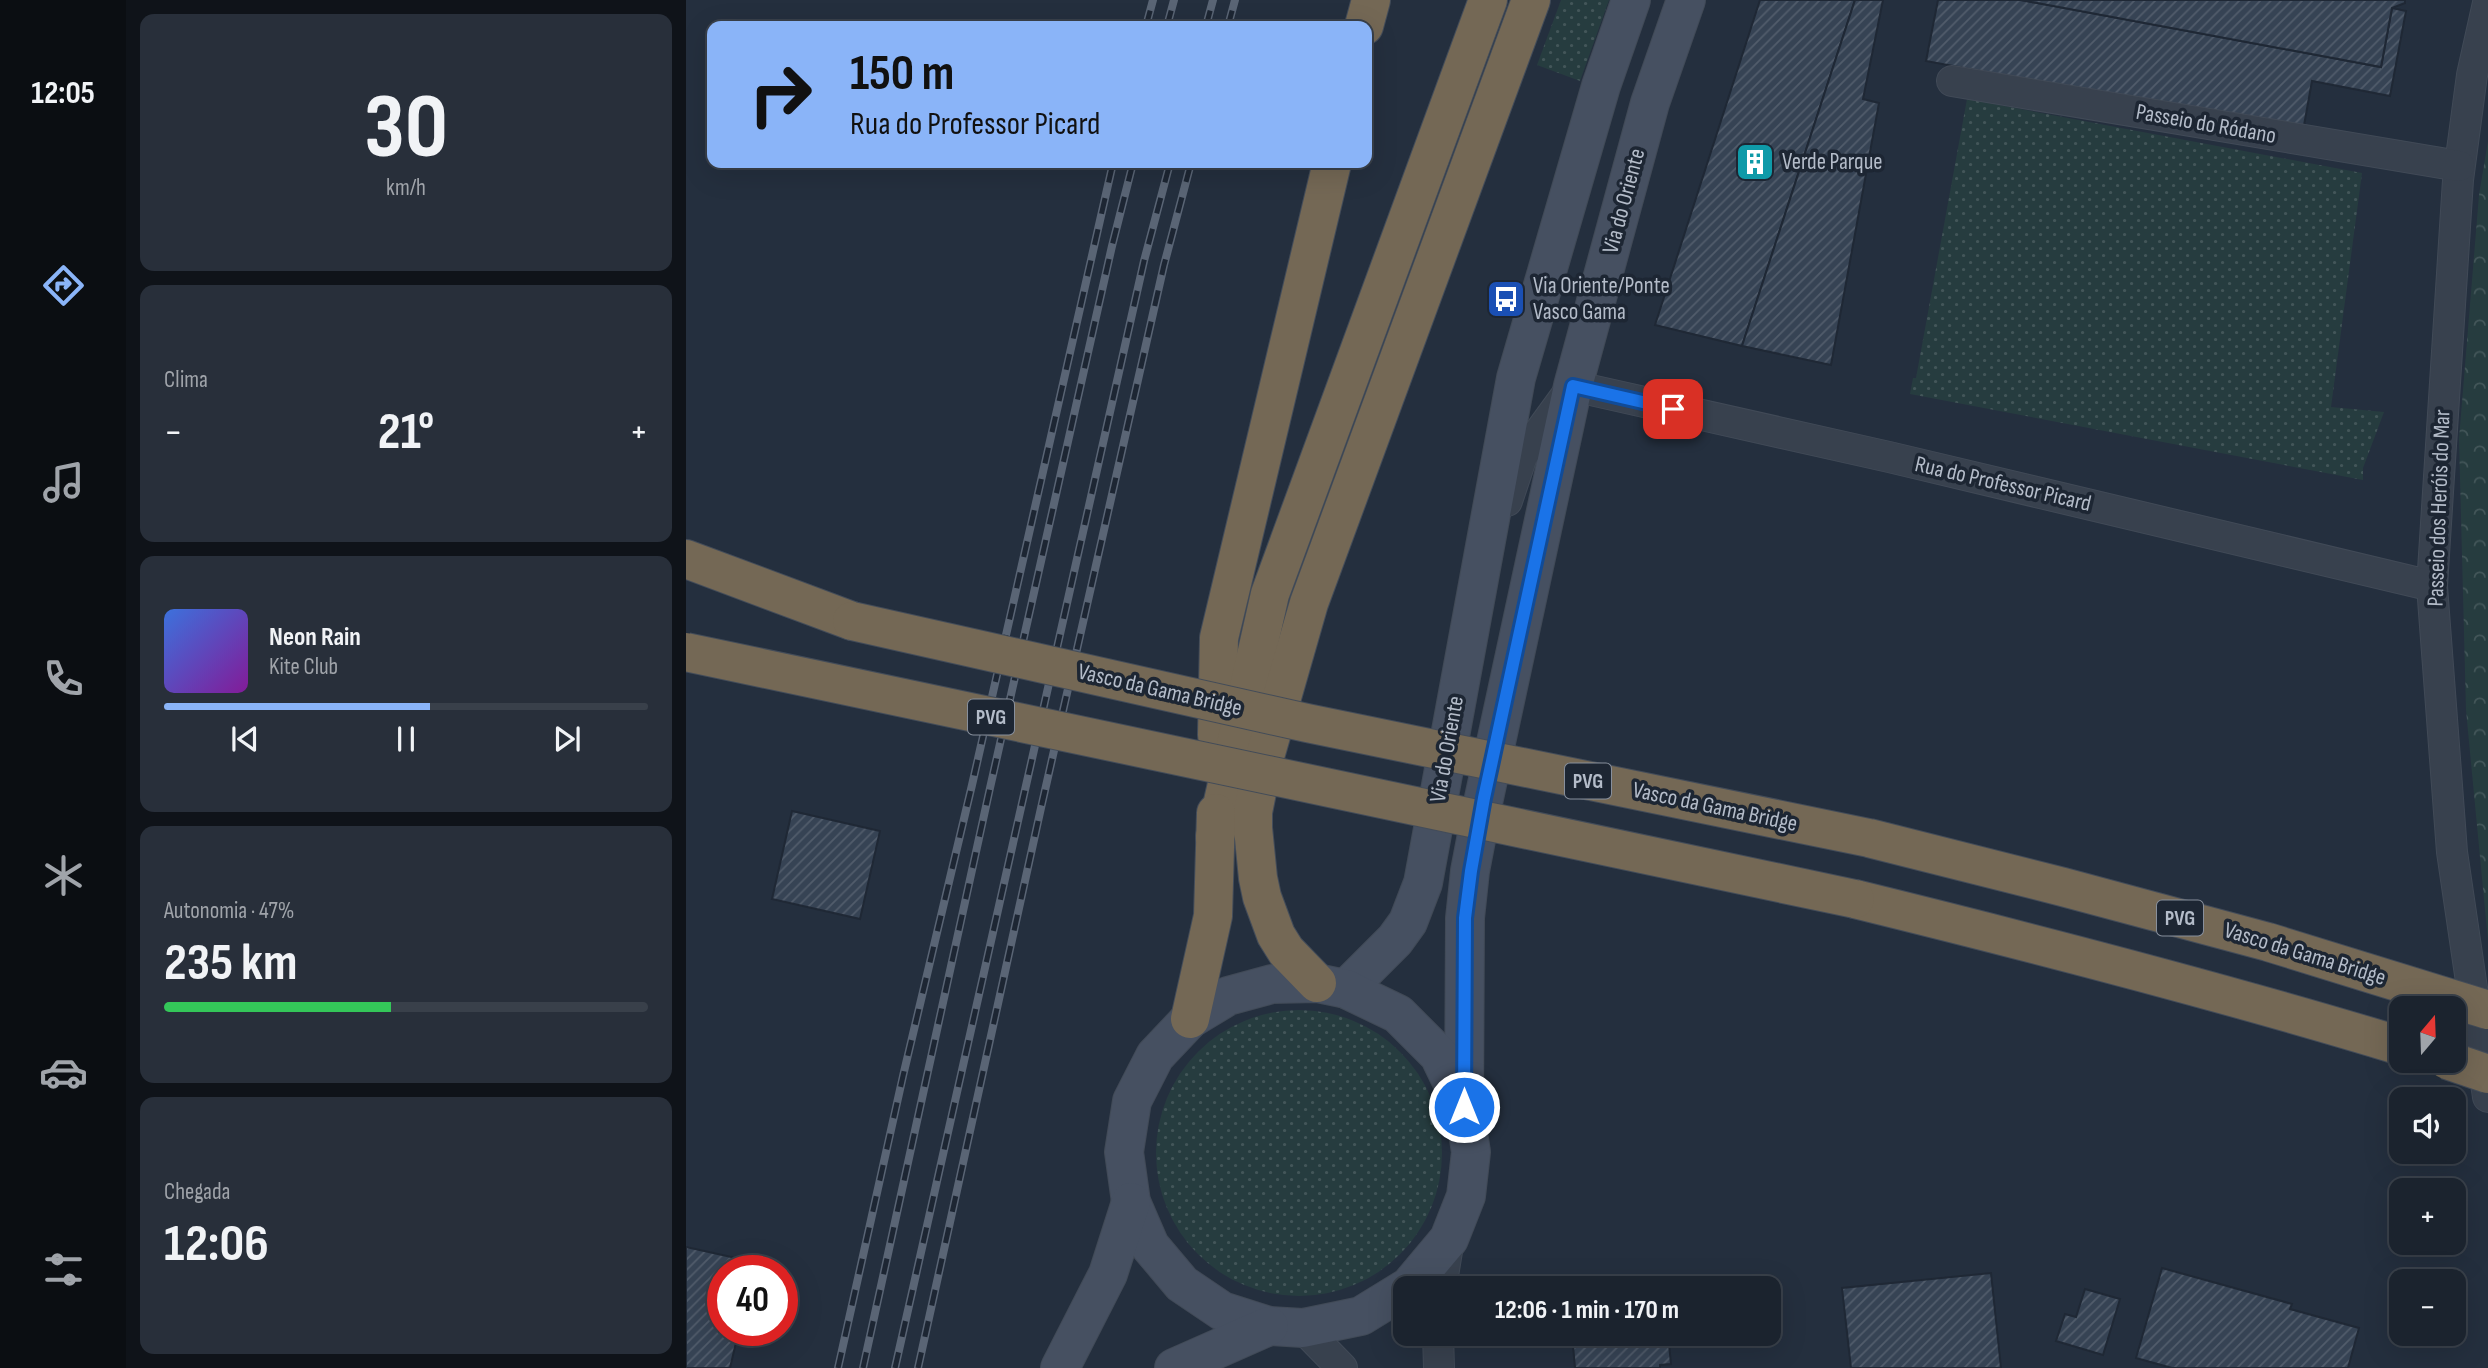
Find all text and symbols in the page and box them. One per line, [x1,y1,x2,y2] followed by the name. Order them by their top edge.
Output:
[850,45,954,104] text: 150 m
[735,49,826,140] icon: right
[31,74,95,113] text: 12:05
[364,74,448,183] text: 30
[2134,98,2278,150] street label: Passeio do Ródano
[850,105,1100,144] text: Rua do Professor Picard
[1734,141,1776,183] building icon: Verde Parque
[1597,145,1651,257] street label: Via do Oriente
[1782,148,1883,176] place label: Verde Parque
[386,174,426,202] text: km/h
[39,261,88,310] icon: directions
[1533,272,1670,326] place label: Via Oriente/Ponte Vasco Gama
[1485,278,1527,320] bus stop icon: Via Oriente/Ponte Vasco Gama
[164,366,208,394] text: Clima
[1643,379,1703,439] pin
[1654,390,1692,428] icon: arrive
[378,401,434,464] text: 21°
[2422,409,2456,607] street label: Passeio dos Heróis do Mar
[164,410,183,455] text: −
[629,410,648,455] text: +
[1912,450,2094,518] street label: Rua do Professor Picard
[39,458,88,507] icon: music
[269,622,361,653] text: Neon Rain
[269,653,338,681] text: Kite Club
[39,654,88,703] icon: phone
[1075,657,1245,723] street label: Vasco da Gama Bridge
[1424,694,1470,804] street label: Via do Oriente
[968,700,1014,734] road number: PVG
[226,720,264,758] icon: previous
[387,720,425,758] icon: pause
[548,720,586,758] icon: next
[1565,764,1611,798] road number: PVG
[1630,776,1800,838] street label: Vasco da Gama Bridge
[39,851,88,900] icon: climate
[164,897,294,925] text: Autonomia · 47%
[2157,900,2203,936] road number: PVG
[2221,916,2389,992] street label: Vasco da Gama Bridge
[164,932,298,995] text: 235 km
[2389,996,2466,1073] north arrow
[2389,996,2466,1346] map controls
[39,1048,88,1097] icon: car
[1427,1070,1501,1144] position arrow
[2389,1087,2466,1164] button: sound
[164,1178,230,1206] text: Chegada
[2389,1178,2466,1255] button: +
[164,1213,269,1276] text: 12:06
[39,1245,88,1294] icon: filters
[707,1255,798,1346] speed limit sign: 40
[2389,1269,2466,1346] button: −
[1495,1295,1679,1326] text: 12:06 · 1 min · 170 m

